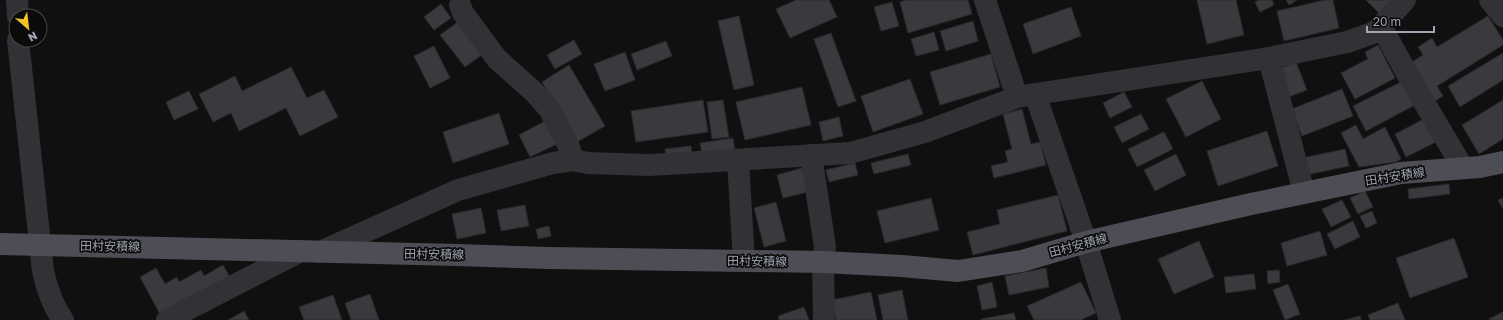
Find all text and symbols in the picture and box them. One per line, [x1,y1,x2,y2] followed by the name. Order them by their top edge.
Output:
[8,8,48,48] north arrow
[1367,8,1434,34] scale bar
[1373,14,1401,29] text: 20 m
[26,30,40,45] text: N
[1364,164,1426,188] street label: 田村安積線
[1047,230,1109,260] street label: 田村安積線
[80,238,140,254] street label: 田村安積線
[404,246,464,262] street label: 田村安積線
[727,253,787,269] street label: 田村安積線

